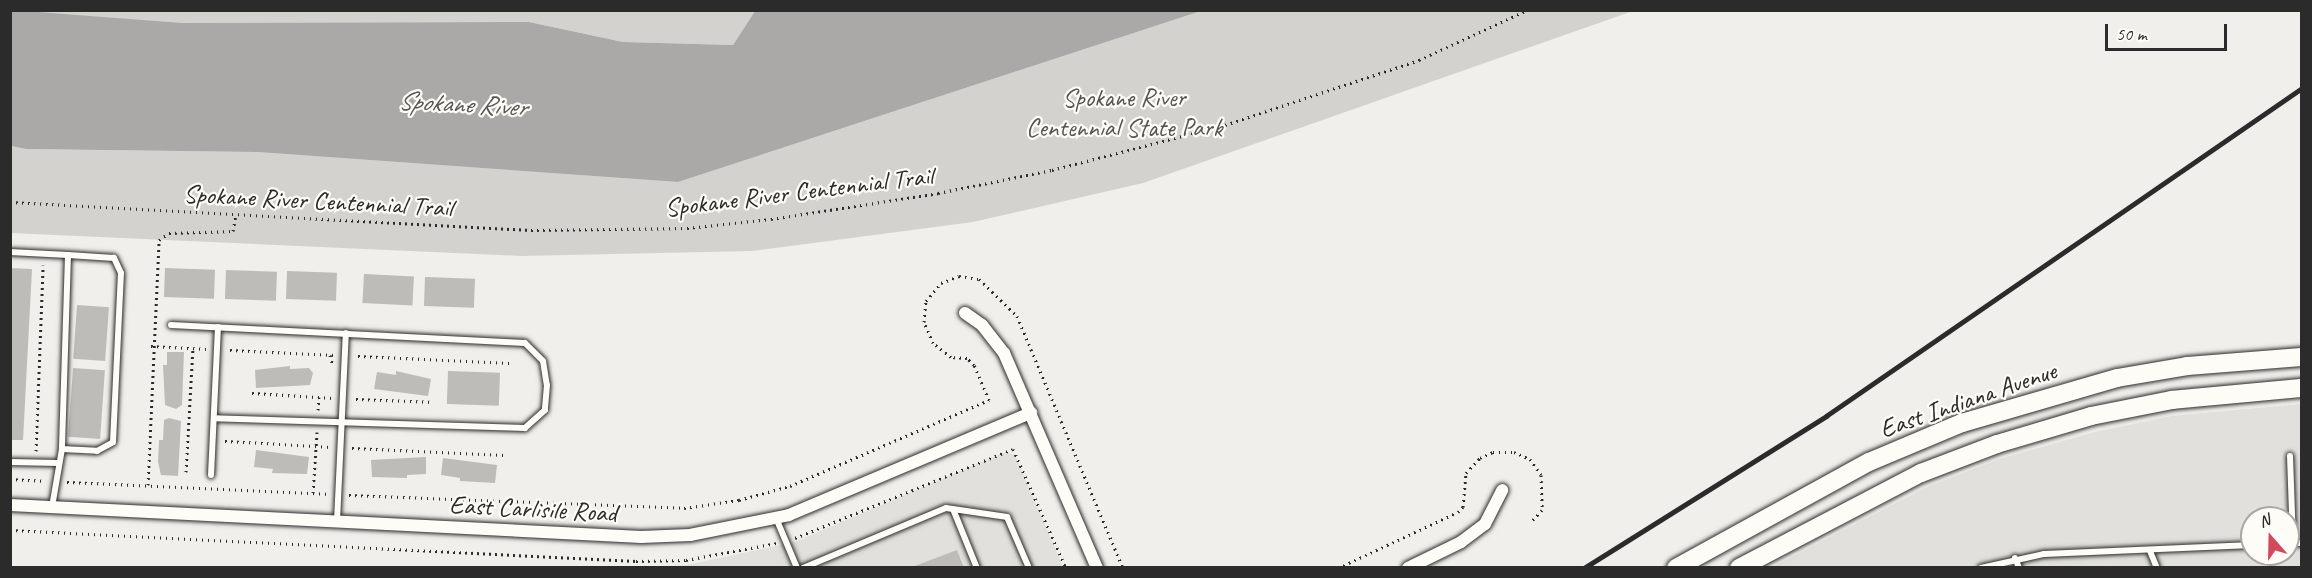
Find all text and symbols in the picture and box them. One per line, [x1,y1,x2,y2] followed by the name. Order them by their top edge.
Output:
[2108,12,2230,50] scale bar
[2116,23,2147,45] text: 50 m
[1025,82,1223,144] park label: Spokane River Centennial State Park
[397,84,527,124] water label: Spokane River
[663,160,935,224] street label: Spokane River Centennial Trail
[183,178,453,224] street label: Spokane River Centennial Trail
[1876,355,2060,445] street label: East Indiana Avenue
[449,489,617,529] street label: East Carlisile Road
[2240,506,2300,566] north arrow
[2256,510,2273,532] text: N

